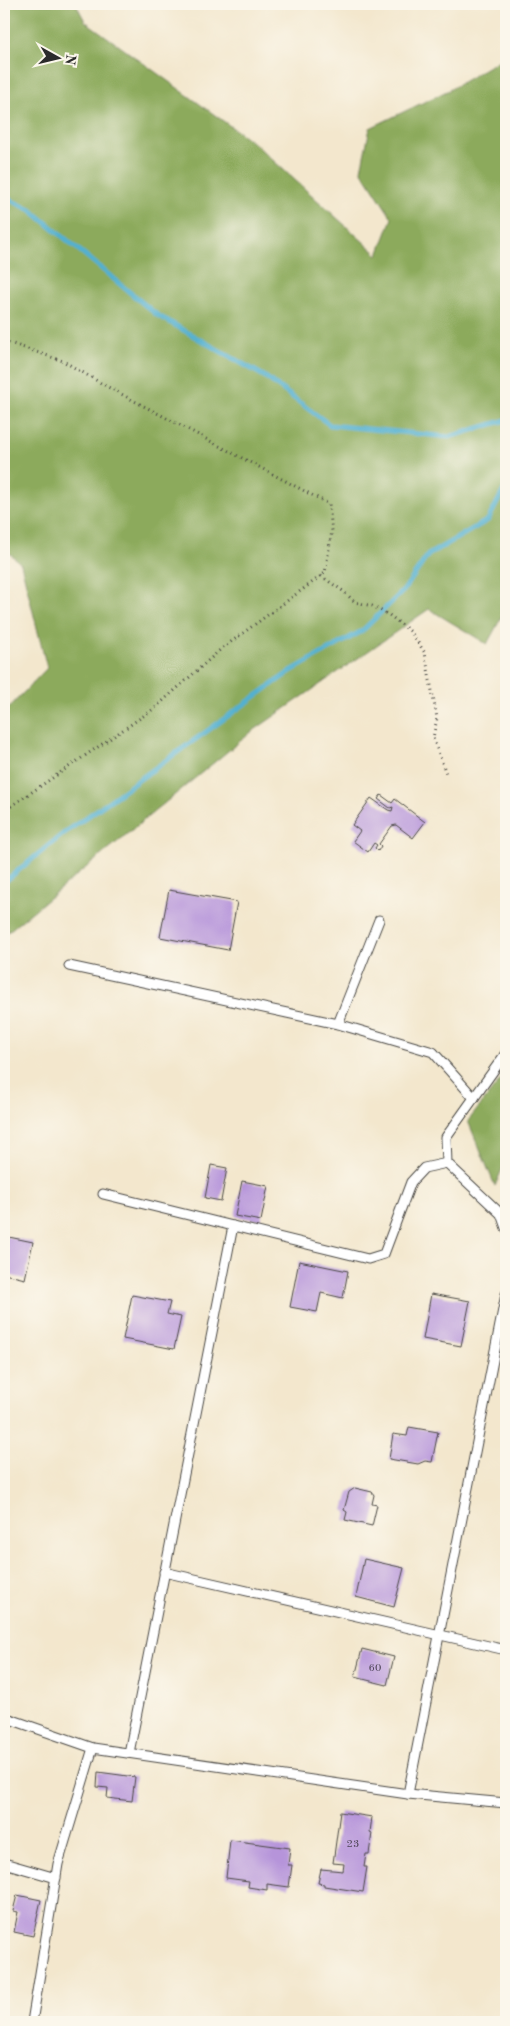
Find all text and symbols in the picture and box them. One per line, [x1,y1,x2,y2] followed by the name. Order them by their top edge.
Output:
[32,32,82,82] north arrow
[62,53,78,66] text: N
[369,1663,381,1674] house number: 60
[347,1839,359,1850] house number: 23

